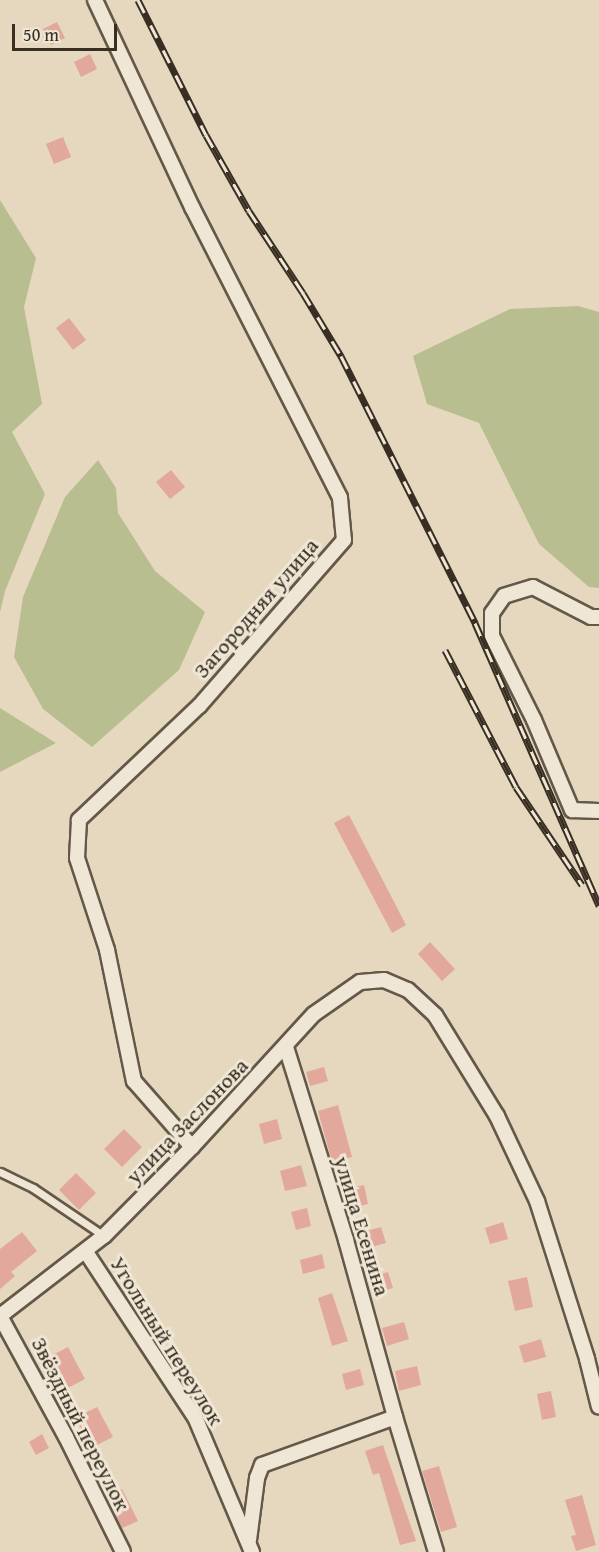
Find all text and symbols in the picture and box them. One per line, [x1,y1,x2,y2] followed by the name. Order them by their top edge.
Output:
[15,12,120,50] scale bar
[23,21,59,48] text: 50 m
[188,533,324,683] street label: Загородняя улица
[120,1053,254,1189] street label: улица Заслонова
[328,1153,396,1299] street label: улица Есенина
[105,1252,229,1430] street label: Угольный переулок
[26,1333,136,1515] street label: Звёздный переулок

